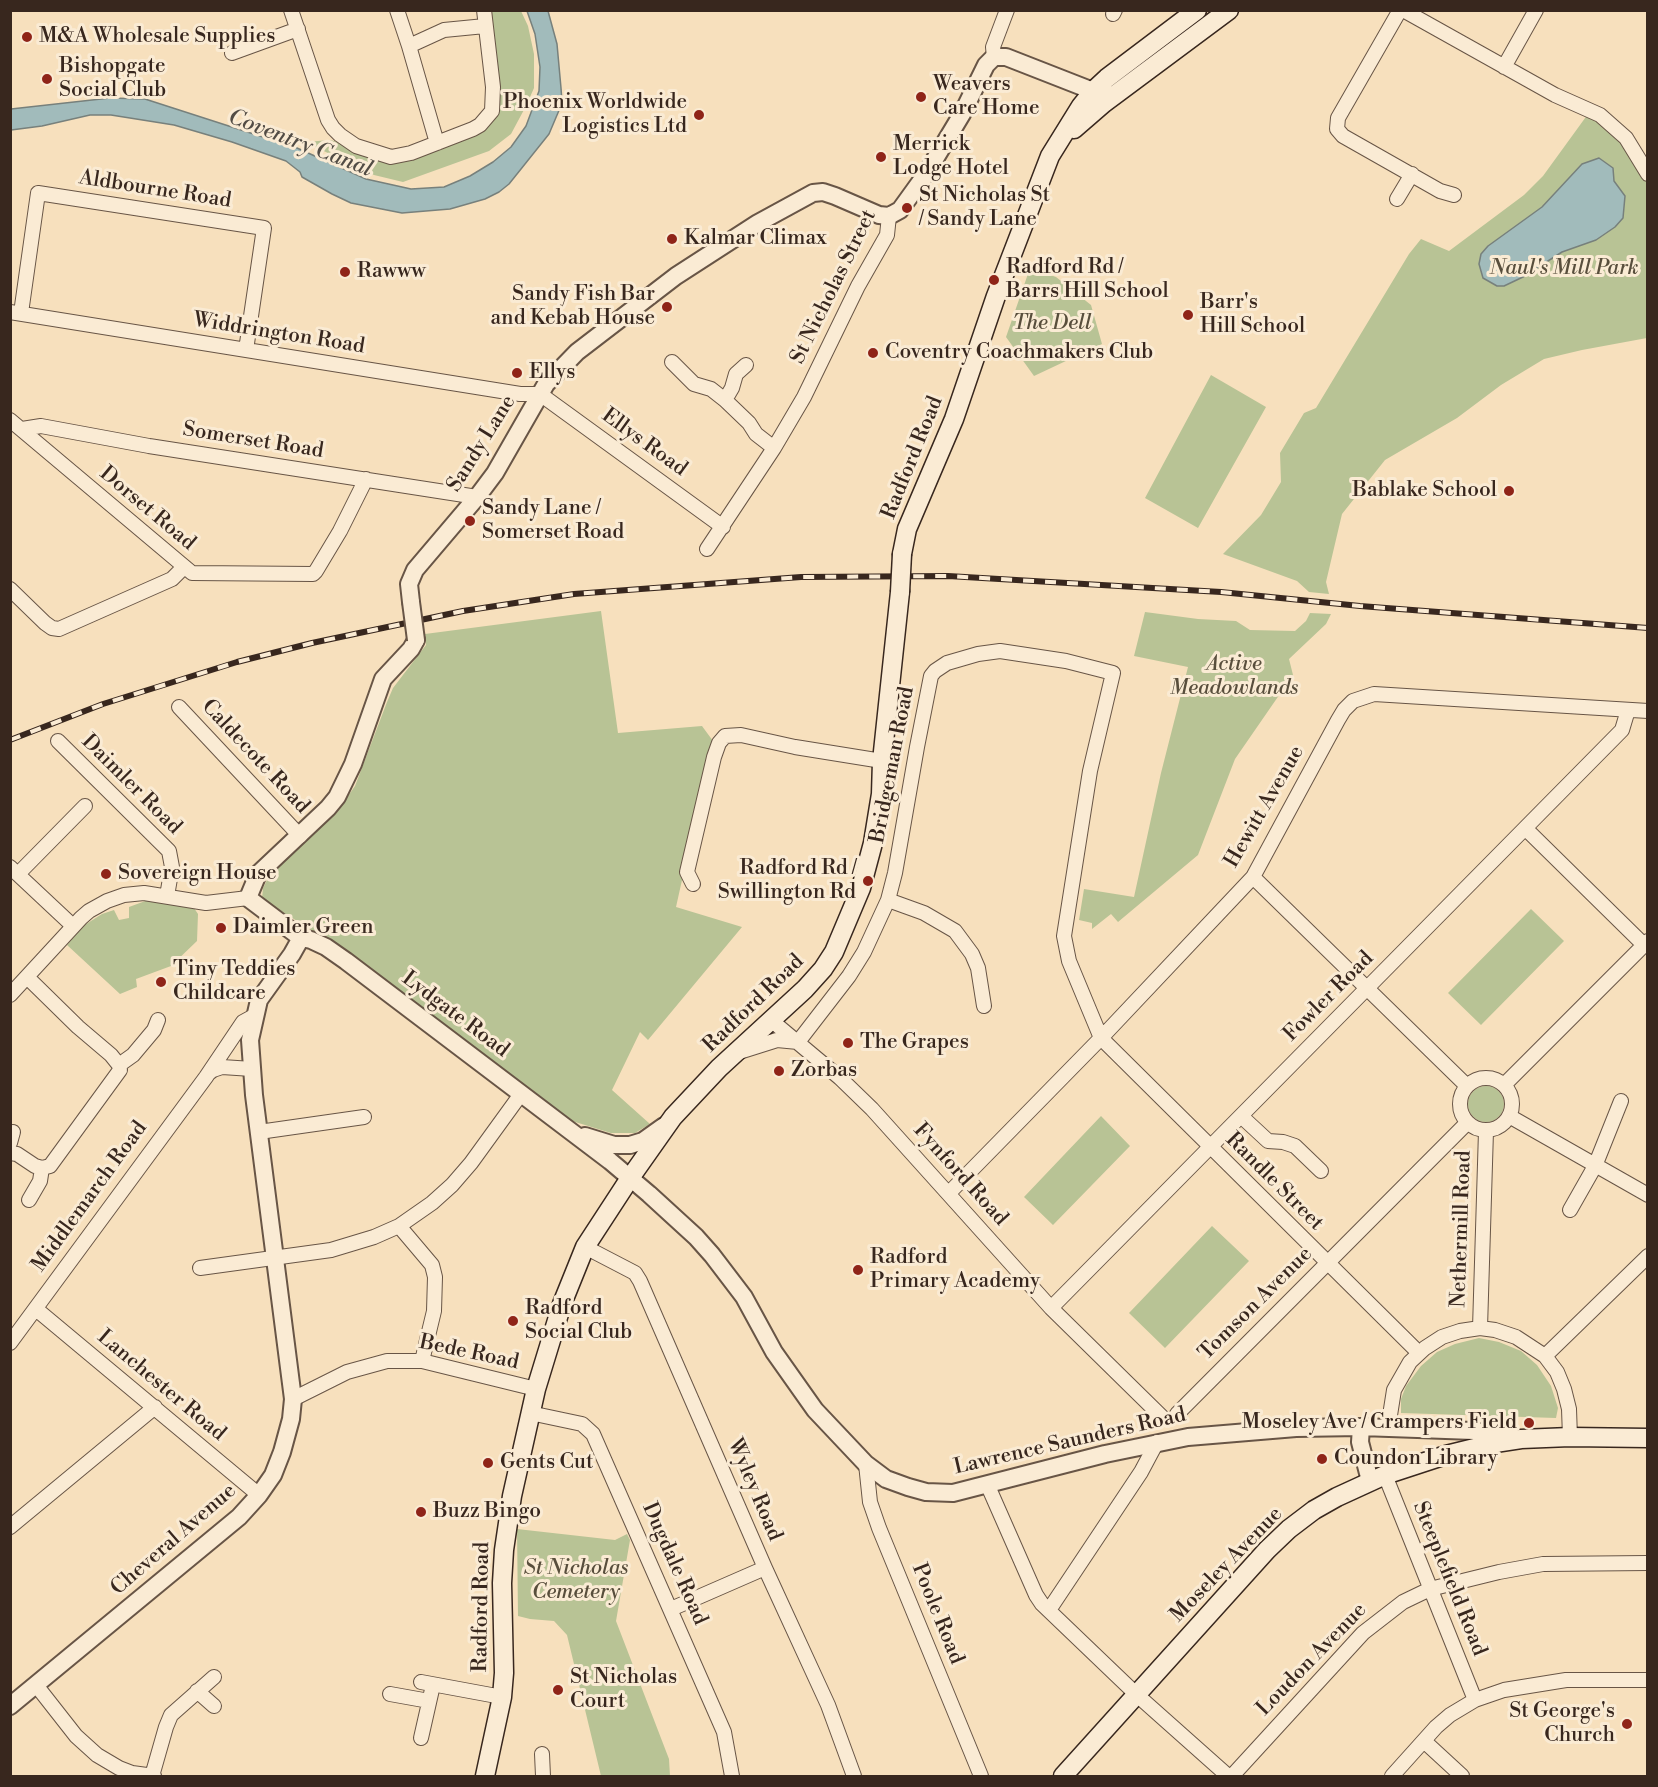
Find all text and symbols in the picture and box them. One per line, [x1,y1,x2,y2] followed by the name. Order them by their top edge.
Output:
[39,24,276,50] place label: M&A Wholesale Supplies
[20,30,34,44] marker: M&A Wholesale Supplies
[59,54,166,104] place label: Bishopgate Social Club
[40,72,54,86] marker: Bishopgate Social Club
[933,72,1040,122] place label: Weavers Care Home
[503,90,687,140] place label: Phoenix Worldwide Logistics Ltd
[914,90,928,104] marker: Weavers Care Home
[224,104,376,184] water label: Coventry Canal
[692,108,706,122] marker: Phoenix Worldwide Logistics Ltd
[893,132,1009,182] place label: Merrick Lodge Hotel
[874,150,888,164] marker: Merrick Lodge Hotel
[77,166,233,214] street label: Aldbourne Road
[919,183,1050,233] place label: St Nicholas St / Sandy Lane
[900,201,914,215] marker: St Nicholas St / Sandy Lane
[786,206,882,368] street label: St Nicholas Street
[684,226,827,252] place label: Kalmar Climax
[665,232,679,246] marker: Kalmar Climax
[1006,255,1169,305] place label: Radford Rd / Barrs Hill School
[1490,256,1638,282] park label: Naul's Mill Park
[357,259,426,285] place label: Rawww
[338,265,352,279] marker: Rawww
[987,273,1001,287] marker: Radford Rd / Barrs Hill School
[490,282,655,332] place label: Sandy Fish Bar and Kebab House
[1200,290,1305,340] place label: Barr's Hill School
[660,300,674,314] marker: Sandy Fish Bar and Kebab House
[191,308,367,360] street label: Widdrington Road
[1181,308,1195,322] marker: Barr's Hill School
[1012,311,1092,337] park label: The Dell
[885,340,1153,366] place label: Coventry Coachmakers Club
[866,346,880,360] marker: Coventry Coachmakers Club
[529,360,575,386] place label: Ellys
[510,366,524,380] marker: Ellys
[442,391,522,497] street label: Sandy Lane
[877,393,949,523] street label: Radford Road
[596,404,692,482] street label: Ellys Road
[181,417,325,465] street label: Somerset Road
[94,462,200,556] street label: Dorset Road
[1352,478,1497,504] place label: Bablake School
[1502,484,1516,498] marker: Bablake School
[482,496,624,546] place label: Sandy Lane / Somerset Road
[463,514,477,528] marker: Sandy Lane / Somerset Road
[1170,652,1298,702] park label: Active Meadowlands
[865,685,921,845] street label: Bridgeman Road
[196,695,314,819] street label: Caldecote Road
[76,730,186,840] street label: Daimler Road
[1220,741,1310,873] street label: Hewitt Avenue
[718,856,856,906] place label: Radford Rd / Swillington Rd
[118,861,277,887] place label: Sovereign House
[99,867,113,881] marker: Sovereign House
[861,874,875,888] marker: Radford Rd / Swillington Rd
[233,915,374,941] place label: Daimler Green
[214,921,228,935] marker: Daimler Green
[1279,947,1379,1047] street label: Fowler Road
[698,950,810,1058] street label: Radford Road
[173,957,296,1007] place label: Tiny Teddies Childcare
[396,967,514,1063] street label: Lydgate Road
[154,975,168,989] marker: Tiny Teddies Childcare
[860,1030,969,1056] place label: The Grapes
[841,1036,855,1050] marker: The Grapes
[791,1058,857,1084] place label: Zorbas
[772,1064,786,1078] marker: Zorbas
[27,1117,153,1277] street label: Middlemarch Road
[907,1118,1013,1232] street label: Fynford Road
[1220,1128,1328,1236] street label: Randle Street
[1447,1150,1477,1308] street label: Nethermill Road
[1194,1242,1318,1366] street label: Tomson Avenue
[870,1245,1040,1295] place label: Radford Primary Academy
[851,1263,865,1277] marker: Radford Primary Academy
[525,1296,632,1346] place label: Radford Social Club
[506,1314,520,1328] marker: Radford Social Club
[92,1325,230,1447] street label: Lanchester Road
[417,1330,521,1376] street label: Bede Road
[952,1403,1188,1481] street label: Lawrence Saunders Road
[1242,1410,1517,1436] place label: Moseley Ave / Crampers Field
[1522,1416,1536,1430] marker: Moseley Ave / Crampers Field
[721,1435,787,1545] street label: Wyley Road
[1334,1446,1498,1472] place label: Coundon Library
[500,1450,593,1476] place label: Gents Cut
[1315,1452,1329,1466] marker: Coundon Library
[481,1456,495,1470] marker: Gents Cut
[106,1479,242,1601] street label: Cheveral Avenue
[1407,1498,1491,1660] street label: Steeplefield Road
[433,1499,541,1525] place label: Buzz Bingo
[636,1499,712,1629] street label: Dugdale Road
[1166,1502,1288,1628] street label: Moseley Avenue
[414,1505,428,1519] marker: Buzz Bingo
[468,1542,496,1672] street label: Radford Road
[524,1556,628,1606] park label: St Nicholas Cemetery
[905,1560,969,1668] street label: Poole Road
[1252,1598,1372,1722] street label: Loudon Avenue
[570,1665,677,1715] place label: St Nicholas Court
[551,1683,565,1697] marker: St Nicholas Court
[1509,1699,1615,1749] place label: St George's Church
[1620,1717,1634,1731] marker: St George's Church

